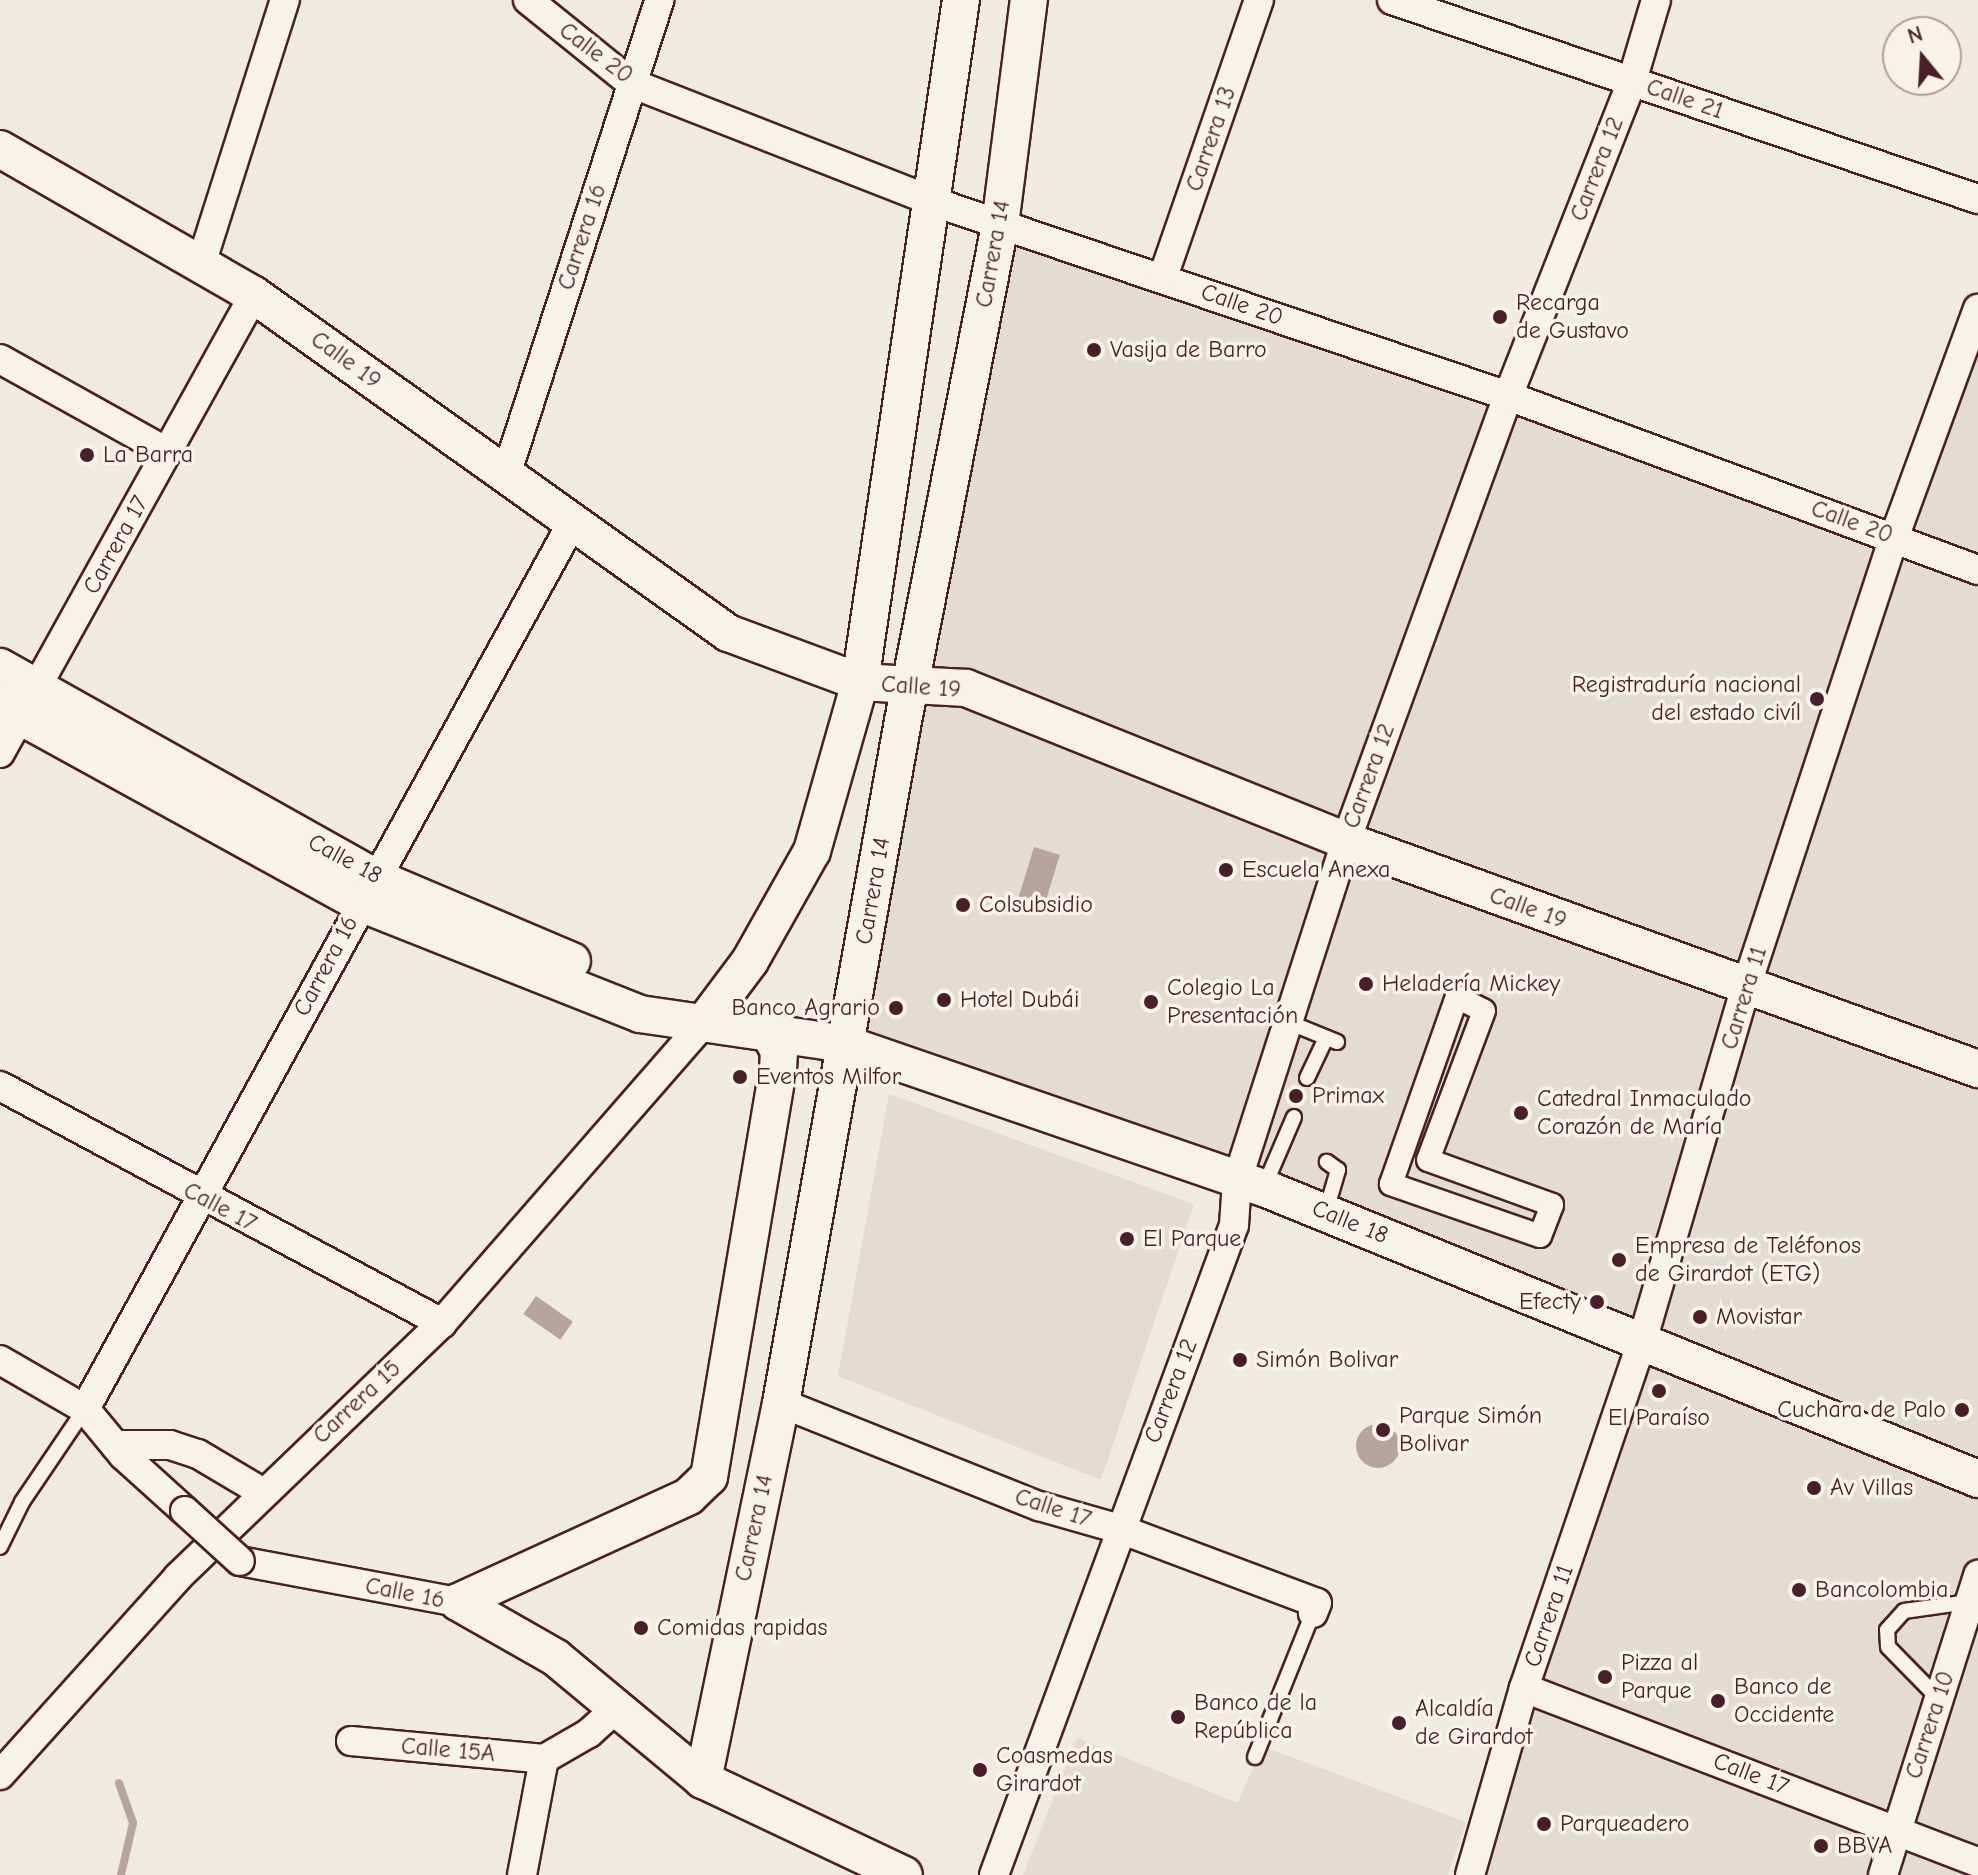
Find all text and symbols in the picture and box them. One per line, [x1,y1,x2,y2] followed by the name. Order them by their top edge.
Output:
[553,16,639,90] street label: Calle 20
[1882,16,1962,96] north arrow
[1904,20,1926,50] text: N
[1643,72,1727,126] street label: Calle 21
[1180,83,1242,195] street label: Carrera 13
[1564,113,1630,225] street label: Carrera 12
[551,180,613,294] street label: Carrera 16
[969,198,1017,310] street label: Carrera 14
[1197,278,1287,332] street label: Calle 20
[1516,289,1629,345] place label: Recarga de Gustavo
[1491,308,1509,326] marker: Recarga de Gustavo
[305,325,387,395] street label: Calle 19
[1110,336,1267,364] place label: Vasija de Barro
[1085,341,1103,359] marker: Vasija de Barro
[103,441,193,469] place label: La Barra
[78,446,96,464] marker: La Barra
[77,491,155,599] street label: Carrera 17
[1807,494,1897,550] street label: Calle 20
[880,670,962,704] street label: Calle 19
[1572,671,1801,727] place label: Registraduría nacional del estado civíl
[1808,690,1826,708] marker: Registraduría nacional del estado civíl
[1337,720,1401,832] street label: Carrera 12
[303,828,387,890] street label: Calle 18
[849,835,897,947] street label: Carrera 14
[1242,856,1390,884] place label: Escuela Anexa
[1217,861,1235,879] marker: Escuela Anexa
[1486,881,1570,935] street label: Calle 19
[979,891,1093,919] place label: Colsubsidio
[954,896,972,914] marker: Colsubsidio
[288,911,364,1021] street label: Carrera 16
[1715,943,1773,1053] street label: Carrera 11
[1382,970,1560,998] place label: Heladería Mickey
[1167,974,1298,1030] place label: Colegio La Presentación
[1357,975,1375,993] marker: Heladería Mickey
[960,986,1079,1014] place label: Hotel Dubái
[935,991,953,1009] marker: Hotel Dubái
[1142,993,1160,1011] marker: Colegio La Presentación
[731,994,880,1022] place label: Banco Agrario
[887,999,905,1017] marker: Banco Agrario
[756,1063,901,1091] place label: Eventos Milfor
[731,1068,749,1086] marker: Eventos Milfor
[1312,1082,1384,1110] place label: Primax
[1537,1085,1752,1141] place label: Catedral Inmaculado Corazón de María
[1287,1087,1305,1105] marker: Primax
[1512,1104,1530,1122] marker: Catedral Inmaculado Corazón de María
[179,1176,261,1238] street label: Calle 17
[1308,1194,1392,1250] street label: Calle 18
[1143,1225,1241,1253] place label: El Parque
[1118,1230,1136,1248] marker: El Parque
[1635,1232,1861,1288] place label: Empresa de Teléfonos de Girardot (ETG)
[1610,1251,1628,1269] marker: Empresa de Teléfonos de Girardot (ETG)
[1519,1288,1581,1316] place label: Efecty
[1588,1293,1606,1311] marker: Efecty
[1716,1303,1802,1331] place label: Movistar
[1691,1308,1709,1326] marker: Movistar
[1138,1335,1204,1447] street label: Carrera 12
[1256,1346,1398,1374] place label: Simón Bolivar
[1231,1351,1249,1369] marker: Simón Bolivar
[307,1354,407,1450] street label: Carrera 15
[1650,1382,1668,1400] marker: El Paraíso
[1777,1396,1946,1424] place label: Cuchara de Palo
[1953,1401,1971,1419] marker: Cuchara de Palo
[1399,1402,1542,1458] place label: Parque Simón Bolivar
[1608,1404,1710,1432] place label: El Paraíso
[1374,1421,1392,1439] marker: Parque Simón Bolivar
[729,1472,779,1584] street label: Carrera 14
[1830,1474,1913,1502] place label: Av Villas
[1805,1479,1823,1497] marker: Av Villas
[1011,1482,1095,1534] street label: Calle 17
[1518,1561,1580,1671] street label: Carrera 11
[363,1571,447,1615] street label: Calle 16
[1815,1576,1948,1604] place label: Bancolombia
[1790,1581,1808,1599] marker: Bancolombia
[657,1614,828,1642] place label: Comidas rapidas
[632,1619,650,1637] marker: Comidas rapidas
[1621,1649,1698,1705] place label: Pizza al Parque
[1596,1668,1614,1686] marker: Pizza al Parque
[1899,1668,1961,1782] street label: Carrera 10
[1734,1673,1834,1729] place label: Banco de Occidente
[1194,1689,1317,1745] place label: Banco de la República
[1709,1692,1727,1710] marker: Banco de Occidente
[1415,1695,1533,1751] place label: Alcaldía de Girardot
[1169,1708,1187,1726] marker: Banco de la República
[1390,1714,1408,1732] marker: Alcaldía de Girardot
[400,1732,496,1768] street label: Calle 15A
[996,1742,1113,1798] place label: Coasmedas Girardot
[1709,1746,1793,1802] street label: Calle 17
[971,1761,989,1779] marker: Coasmedas Girardot
[1560,1810,1690,1838] place label: Parqueadero
[1535,1815,1553,1833] marker: Parqueadero
[1837,1832,1892,1860] place label: BBVA
[1812,1837,1830,1855] marker: BBVA

